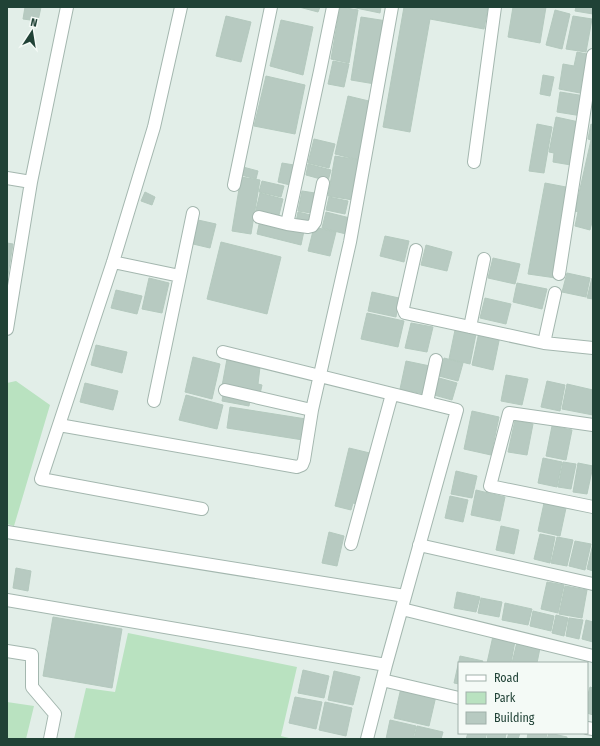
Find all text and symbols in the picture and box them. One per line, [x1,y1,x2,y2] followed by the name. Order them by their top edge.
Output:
[12,12,52,52] north arrow
[29,16,39,30] text: N
[458,662,588,734] legend
[494,671,519,685] text: Road
[494,691,516,705] text: Park
[494,711,535,725] text: Building

